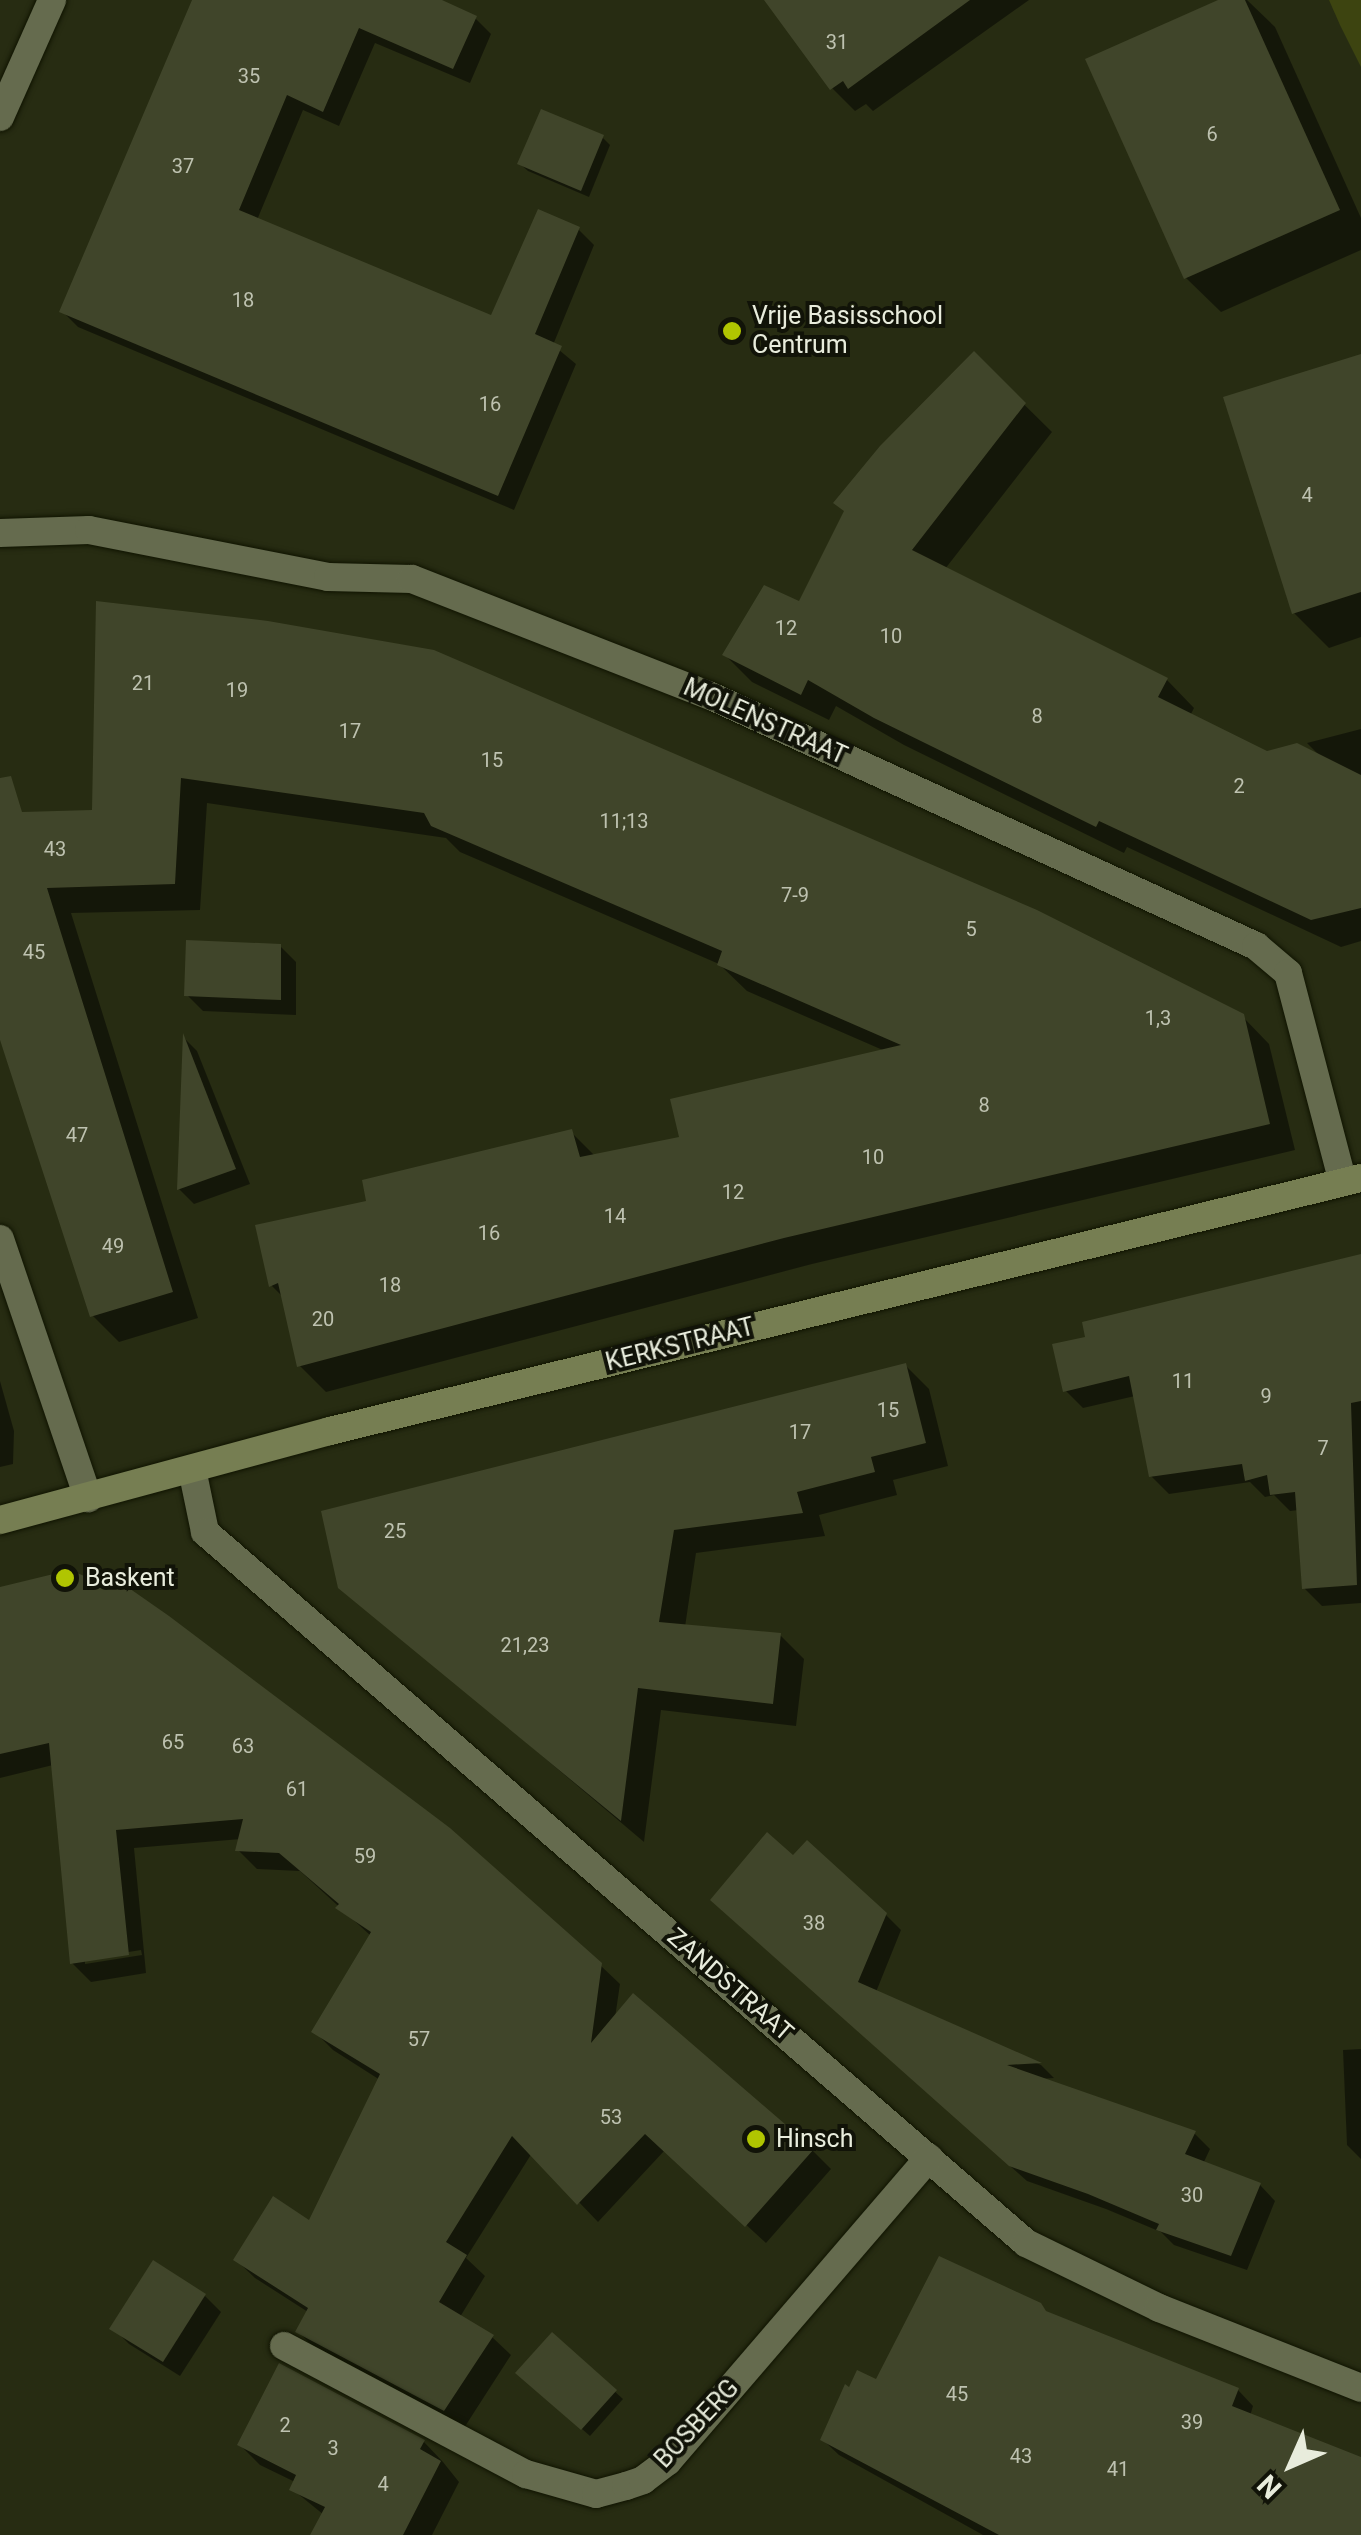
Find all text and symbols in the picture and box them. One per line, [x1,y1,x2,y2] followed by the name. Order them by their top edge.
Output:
[826,30,848,54] house number: 31
[238,64,260,88] house number: 35
[1206,122,1218,146] house number: 6
[172,154,194,178] house number: 37
[232,288,254,312] house number: 18
[752,302,943,361] place label: Vrije Basisschool Centrum
[721,320,743,342] marker: Vrije Basisschool Centrum
[479,392,501,416] house number: 16
[1301,483,1313,507] house number: 4
[775,616,797,640] house number: 12
[880,624,902,648] house number: 10
[132,671,154,695] house number: 21
[679,673,851,771] street label: MOLENSTRAAT
[226,678,248,702] house number: 19
[1031,704,1043,728] house number: 8
[339,719,361,743] house number: 17
[481,748,503,772] house number: 15
[1233,774,1245,798] house number: 2
[599,809,649,833] house number: 11;13
[44,837,66,861] house number: 43
[781,883,809,907] house number: 7-9
[965,917,977,941] house number: 5
[23,940,45,964] house number: 45
[1145,1006,1171,1030] house number: 1,3
[978,1093,990,1117] house number: 8
[66,1123,88,1147] house number: 47
[862,1145,884,1169] house number: 10
[722,1180,744,1204] house number: 12
[604,1204,626,1228] house number: 14
[478,1221,500,1245] house number: 16
[102,1234,124,1258] house number: 49
[379,1273,401,1297] house number: 18
[312,1307,334,1331] house number: 20
[603,1312,757,1378] street label: KERKSTRAAT
[1172,1369,1194,1393] house number: 11
[1260,1384,1272,1408] house number: 9
[877,1398,899,1422] house number: 15
[789,1420,811,1444] house number: 17
[1317,1436,1329,1460] house number: 7
[384,1519,406,1543] house number: 25
[85,1563,175,1593] place label: Baskent
[54,1567,76,1589] marker: Baskent
[501,1633,549,1657] house number: 21,23
[162,1730,184,1754] house number: 65
[232,1734,254,1758] house number: 63
[286,1777,308,1801] house number: 61
[354,1844,376,1868] house number: 59
[803,1911,825,1935] house number: 38
[661,1922,799,2048] street label: ZANDSTRAAT
[408,2027,430,2051] house number: 57
[600,2105,622,2129] house number: 53
[776,2124,853,2154] place label: Hinsch
[745,2128,767,2150] marker: Hinsch
[1181,2183,1203,2207] house number: 30
[649,2374,745,2474] street label: BOSBERG
[946,2382,968,2406] house number: 45
[1181,2410,1203,2434] house number: 39
[279,2413,291,2437] house number: 2
[1241,2415,1341,2515] north arrow
[327,2436,339,2460] house number: 3
[1010,2444,1032,2468] house number: 43
[1107,2457,1129,2481] house number: 41
[1251,2468,1288,2505] text: N
[377,2472,389,2496] house number: 4

